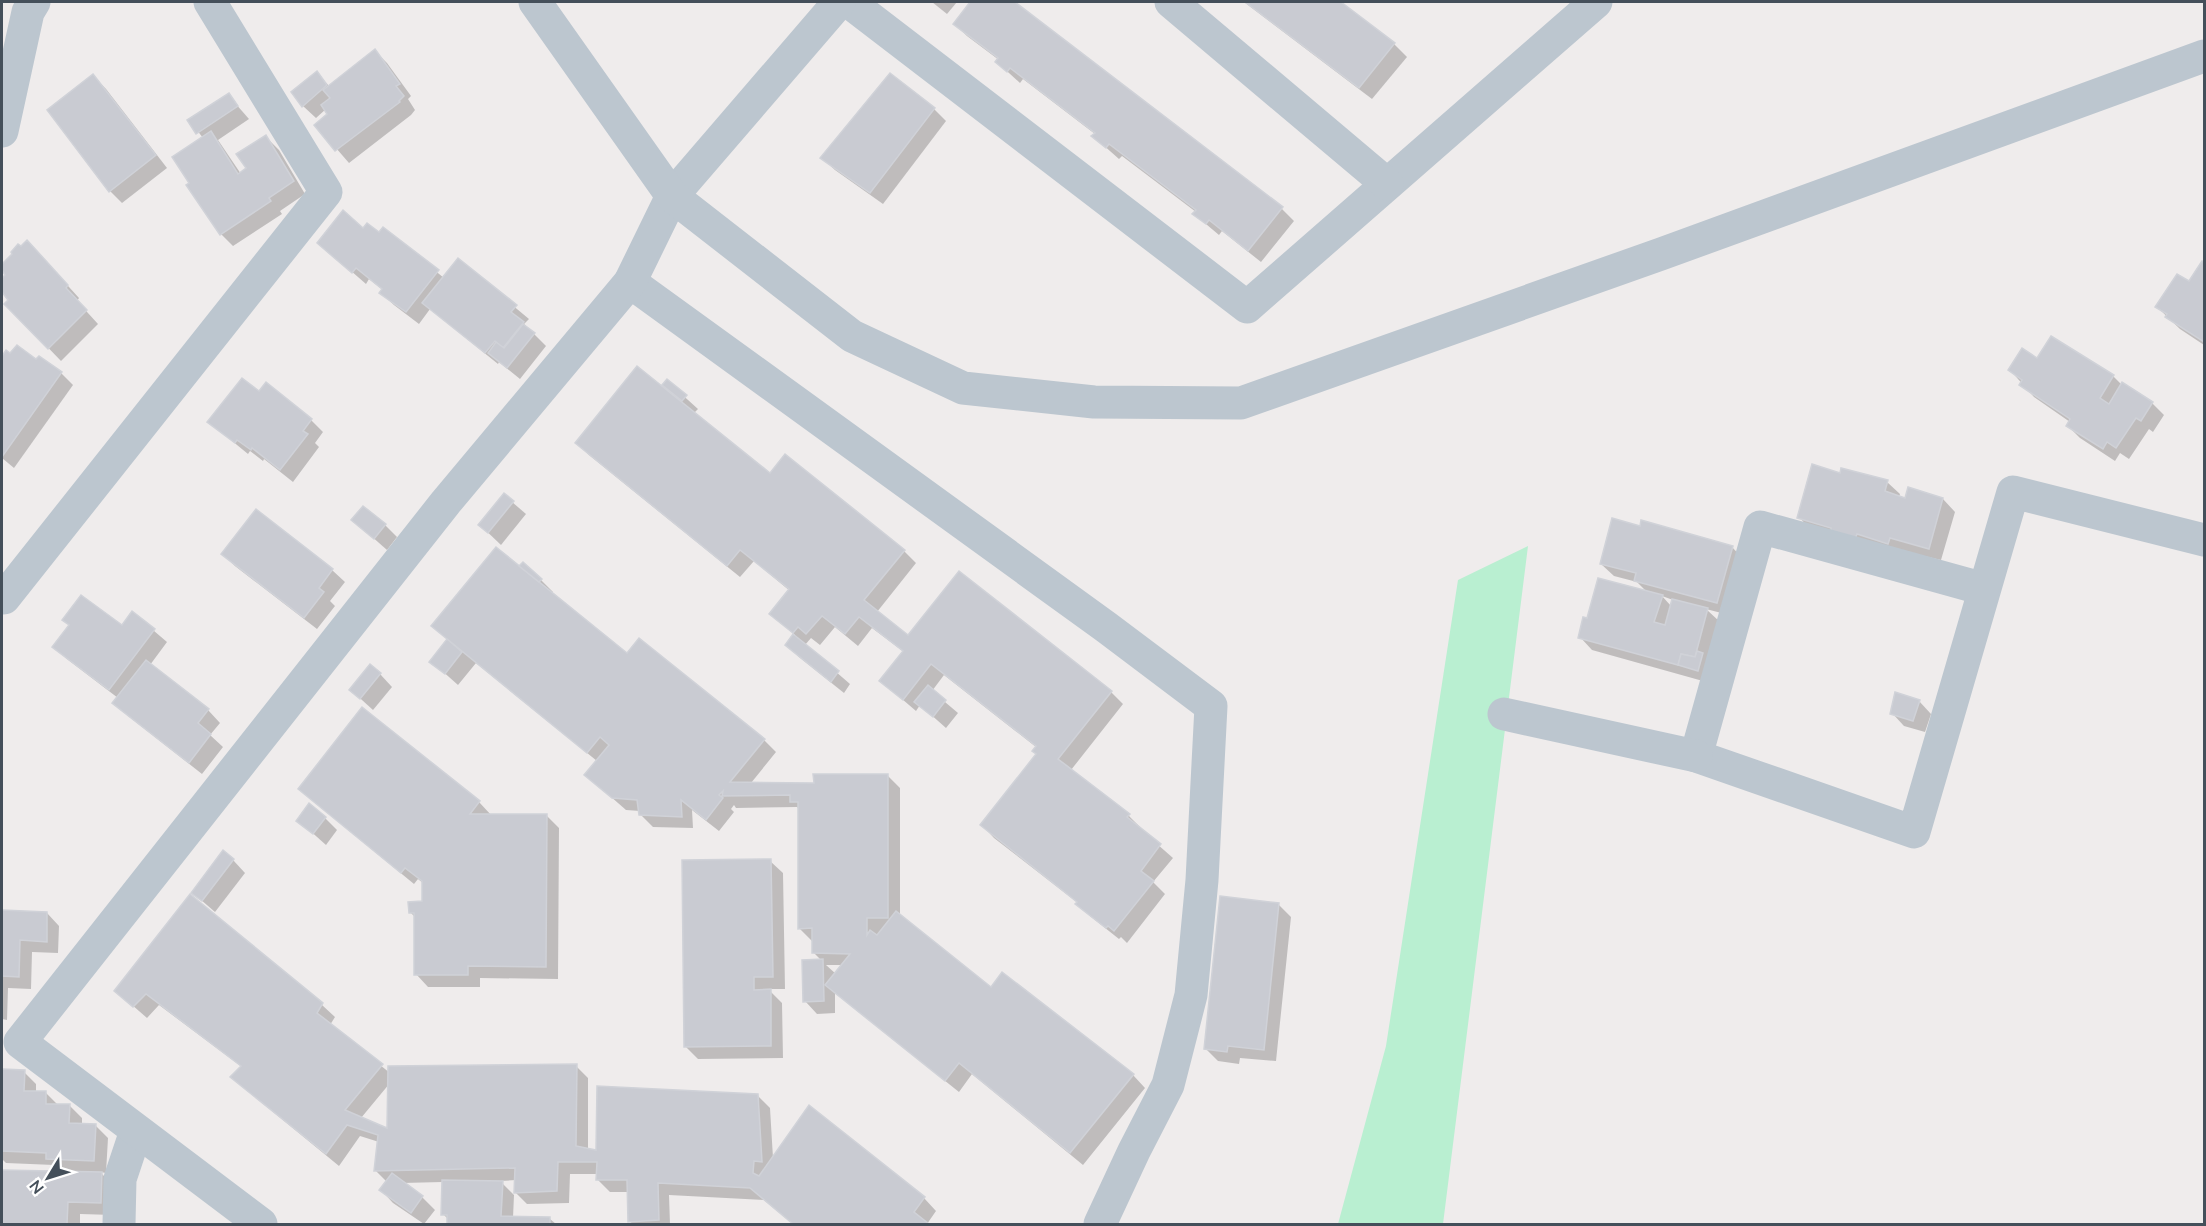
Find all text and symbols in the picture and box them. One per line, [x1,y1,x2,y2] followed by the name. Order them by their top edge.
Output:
[18,1148,78,1208] north arrow
[25,1176,48,1198] text: N

